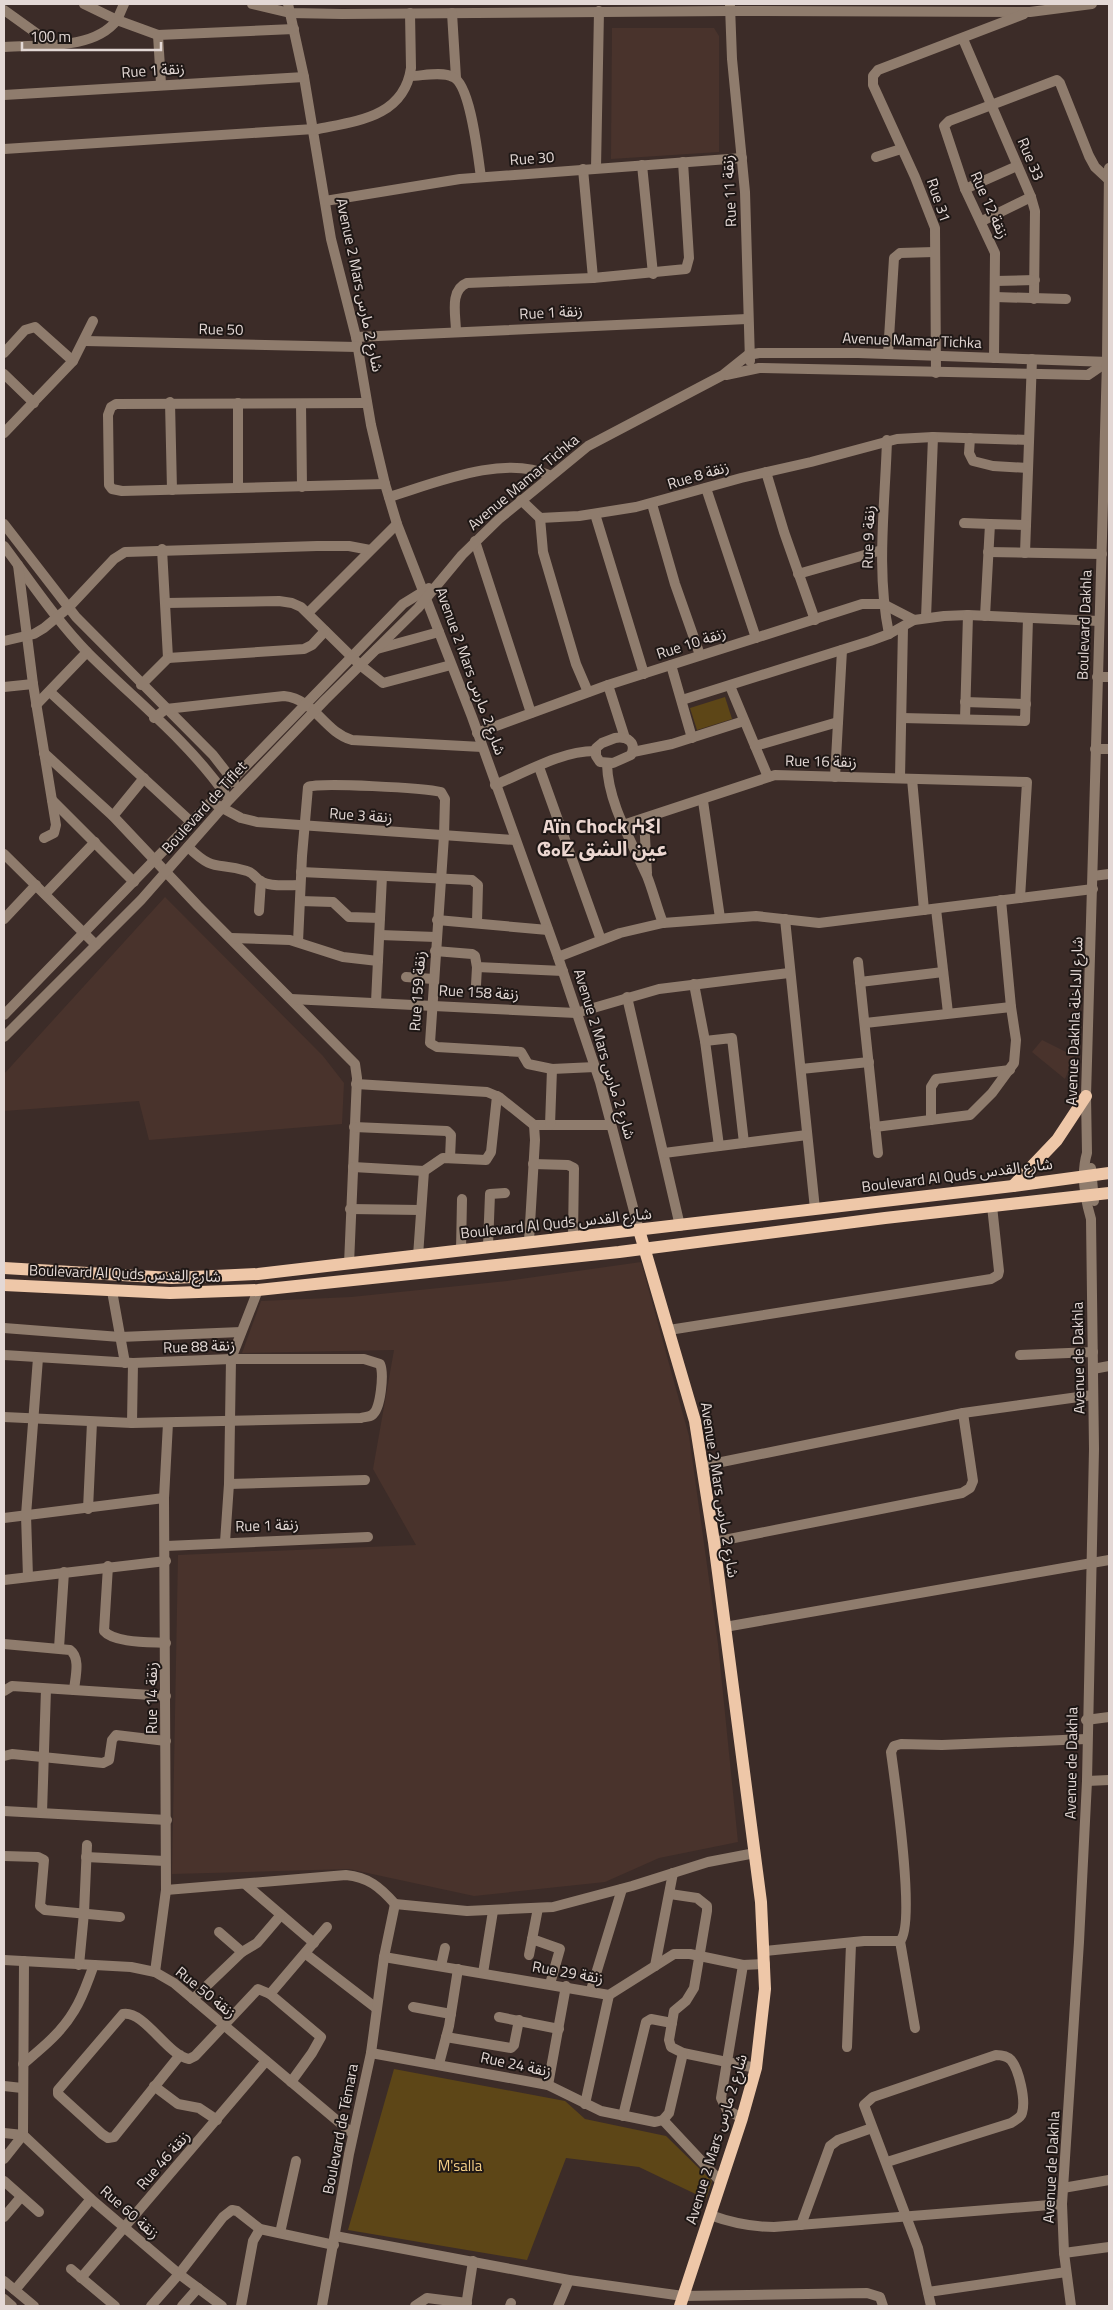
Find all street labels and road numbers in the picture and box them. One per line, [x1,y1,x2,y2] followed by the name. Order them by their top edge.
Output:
[120,56,186,84] street label: Rue 1 زنقة
[1012,134,1050,184] street label: Rue 33
[509,145,555,171] street label: Rue 30
[716,154,742,228] street label: Rue 11 زنقة
[965,167,1015,243] street label: Rue 12 زنقة
[921,175,957,225] street label: Rue 31
[329,196,390,374] street label: Avenue 2 Mars شارع 2 مارس
[519,299,583,325] street label: Rue 1 زنقة
[198,317,244,341] street label: Rue 50
[842,326,982,354] street label: Avenue Mamar Tichka
[462,428,584,536] street label: Avenue Mamar Tichka
[664,455,732,495] street label: Rue 8 زنقة
[855,505,881,569] street label: Rue 9 زنقة
[1071,569,1097,681] street label: Boulevard Dakhla
[429,584,512,759] street label: Avenue 2 Mars شارع 2 مارس
[653,621,729,665] street label: Rue 10 زنقة
[785,749,857,773] street label: Rue 16 زنقة
[156,755,253,859] street label: Boulevard de Tiflet
[328,801,394,829] street label: Rue 3 زنقة
[1060,936,1089,1106] street label: Avenue Dakhla شارع الداخلة
[403,950,431,1032] street label: Rue 159 زنقة
[567,966,642,1143] street label: Avenue 2 Mars شارع 2 مارس
[438,978,520,1006] street label: Rue 158 زنقة
[860,1152,1054,1199] street label: Boulevard Al Quds شارع القدس
[459,1201,653,1245] street label: Boulevard Al Quds شارع القدس
[29,1258,222,1289] street label: Boulevard Al Quds شارع القدس
[1066,1301,1090,1414] street label: Avenue de Dakhla
[163,1333,235,1359] street label: Rue 88 زنقة
[694,1401,745,1580] street label: Avenue 2 Mars شارع 2 مارس
[235,1512,299,1538] street label: Rue 1 زنقة
[140,1662,163,1734] street label: Rue 14 زنقة
[1059,1706,1083,1819] street label: Avenue de Dakhla
[531,1954,605,1990] street label: Rue 29 زنقة
[171,1960,241,2024] street label: Rue 50 زنقة
[478,2045,554,2083] street label: Rue 24 زنقة
[679,2051,754,2227] street label: Avenue 2 Mars شارع 2 مارس
[316,2061,364,2196] street label: Boulevard de Témara
[1037,2110,1065,2224] street label: Avenue de Dakhla
[131,2125,195,2195] street label: Rue 46 زنقة
[95,2180,165,2244] street label: Rue 60 زنقة

